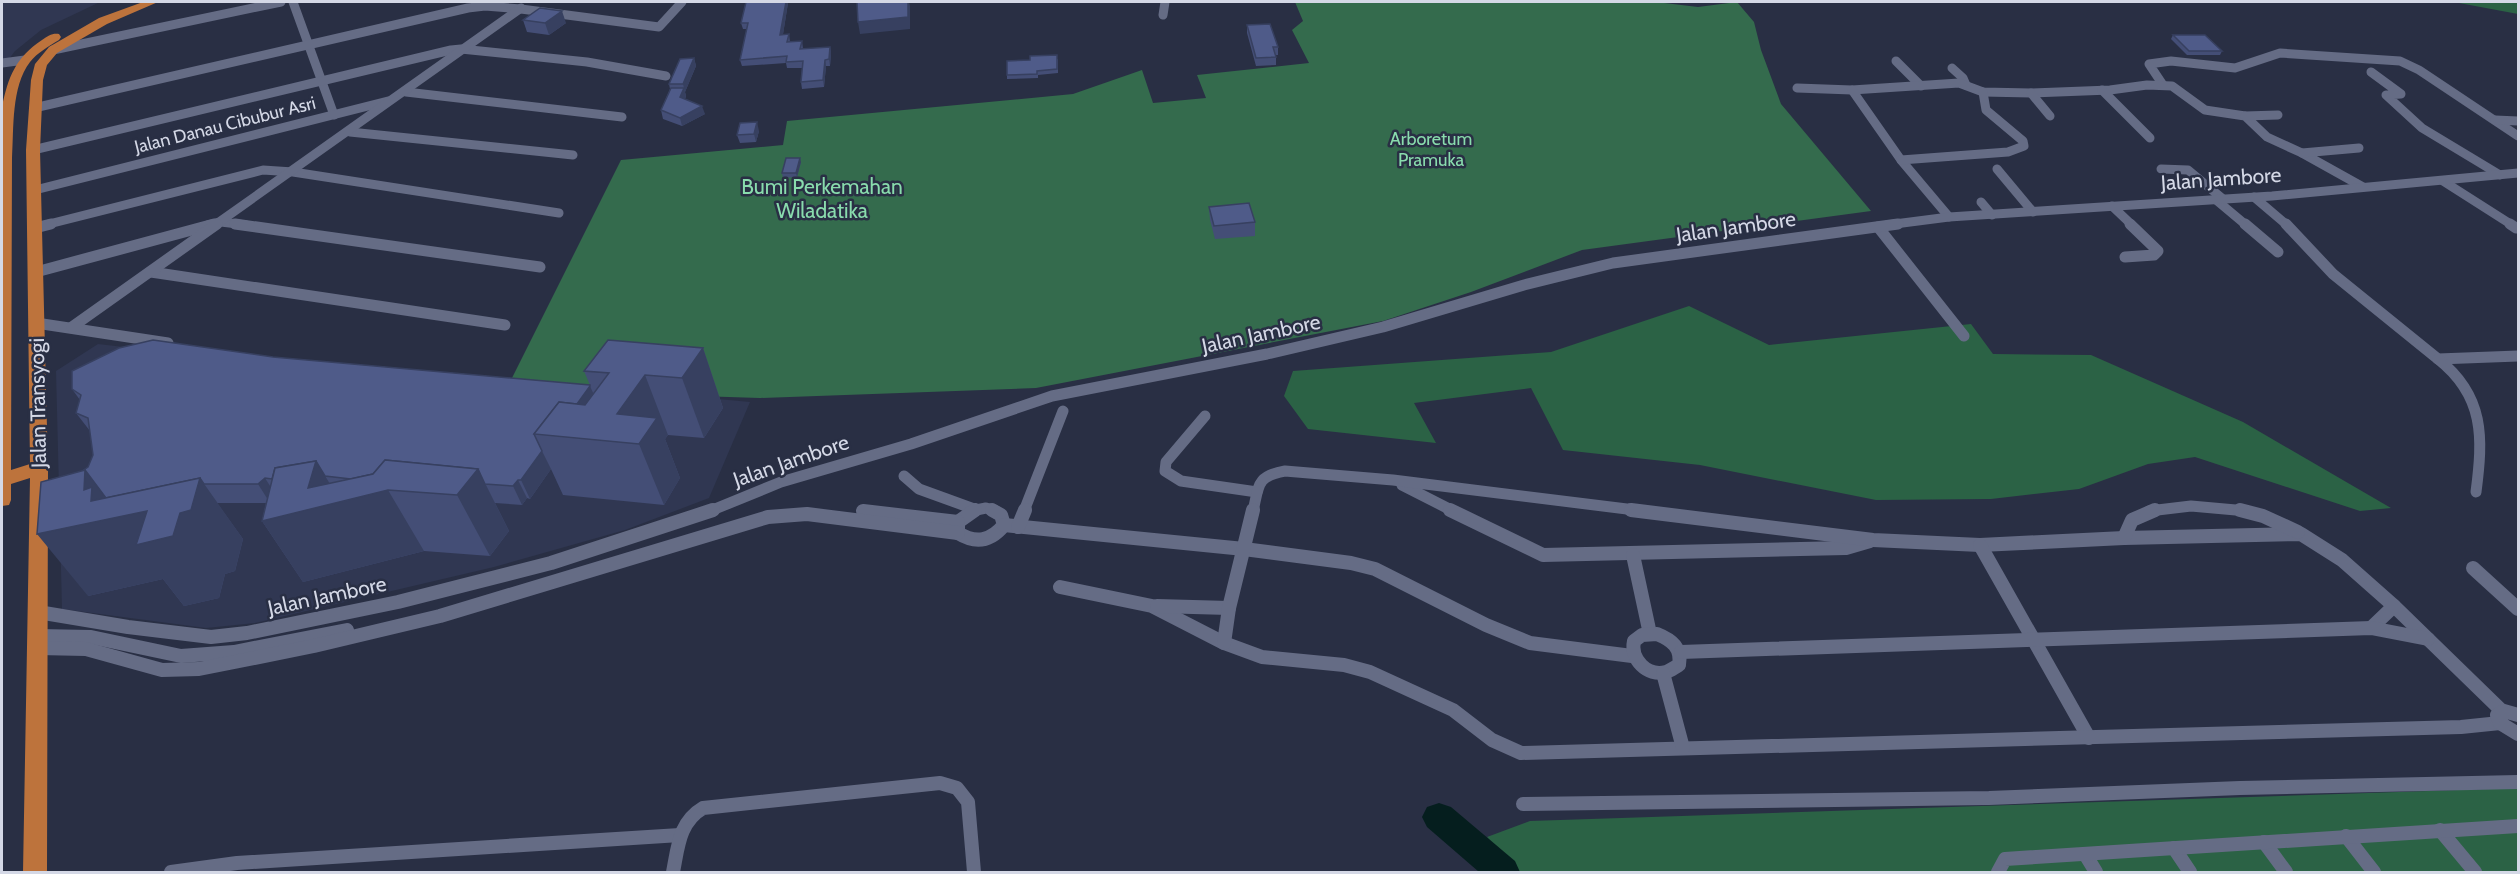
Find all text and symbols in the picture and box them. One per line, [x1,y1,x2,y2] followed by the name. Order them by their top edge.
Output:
[131,92,318,158] street label: Jalan Danau Cibubur Asri
[1390,128,1472,171] park label: Arboretum Pramuka
[2159,162,2282,195] street label: Jalan Jambore
[741,174,903,223] park label: Bumi Perkemahan Wiladatika
[1673,206,1798,247] street label: Jalan Jambore
[1198,309,1323,358] street label: Jalan Jambore
[24,338,51,469] street label: Jalan Transyogi
[729,429,852,492] street label: Jalan Jambore
[264,571,389,620] street label: Jalan Jambore

